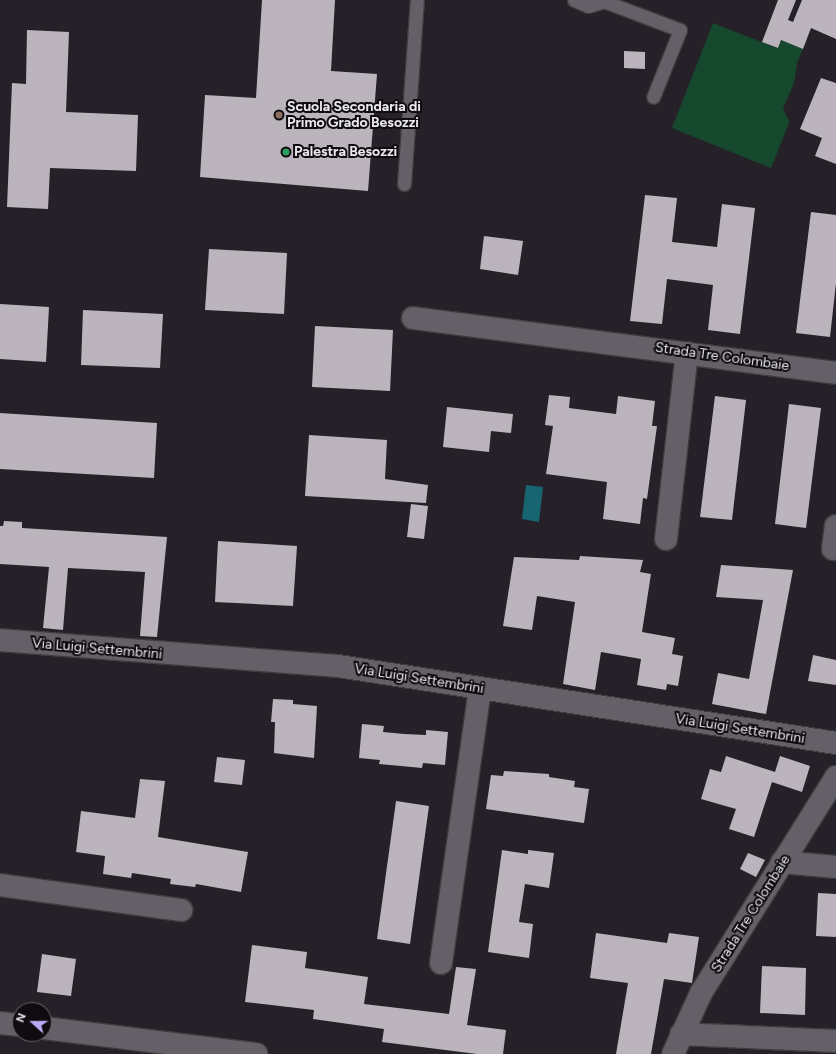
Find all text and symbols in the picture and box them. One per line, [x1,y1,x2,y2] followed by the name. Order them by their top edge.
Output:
[287,99,421,132] place label: Scuola Secondaria di Primo Grado Besozzi
[274,110,284,120] marker: Scuola Secondaria di Primo Grado Besozzi
[294,144,397,160] place label: Palestra Besozzi
[281,147,291,157] marker: Palestra Besozzi
[654,339,790,375] street label: Strada Tre Colombaie
[31,635,163,663] street label: Via Luigi Settembrini
[353,661,485,697] street label: Via Luigi Settembrini
[674,711,806,747] street label: Via Luigi Settembrini
[708,852,794,976] street label: Strada Tre Colombaie
[12,1002,52,1042] north arrow
[14,1012,29,1024] text: N

